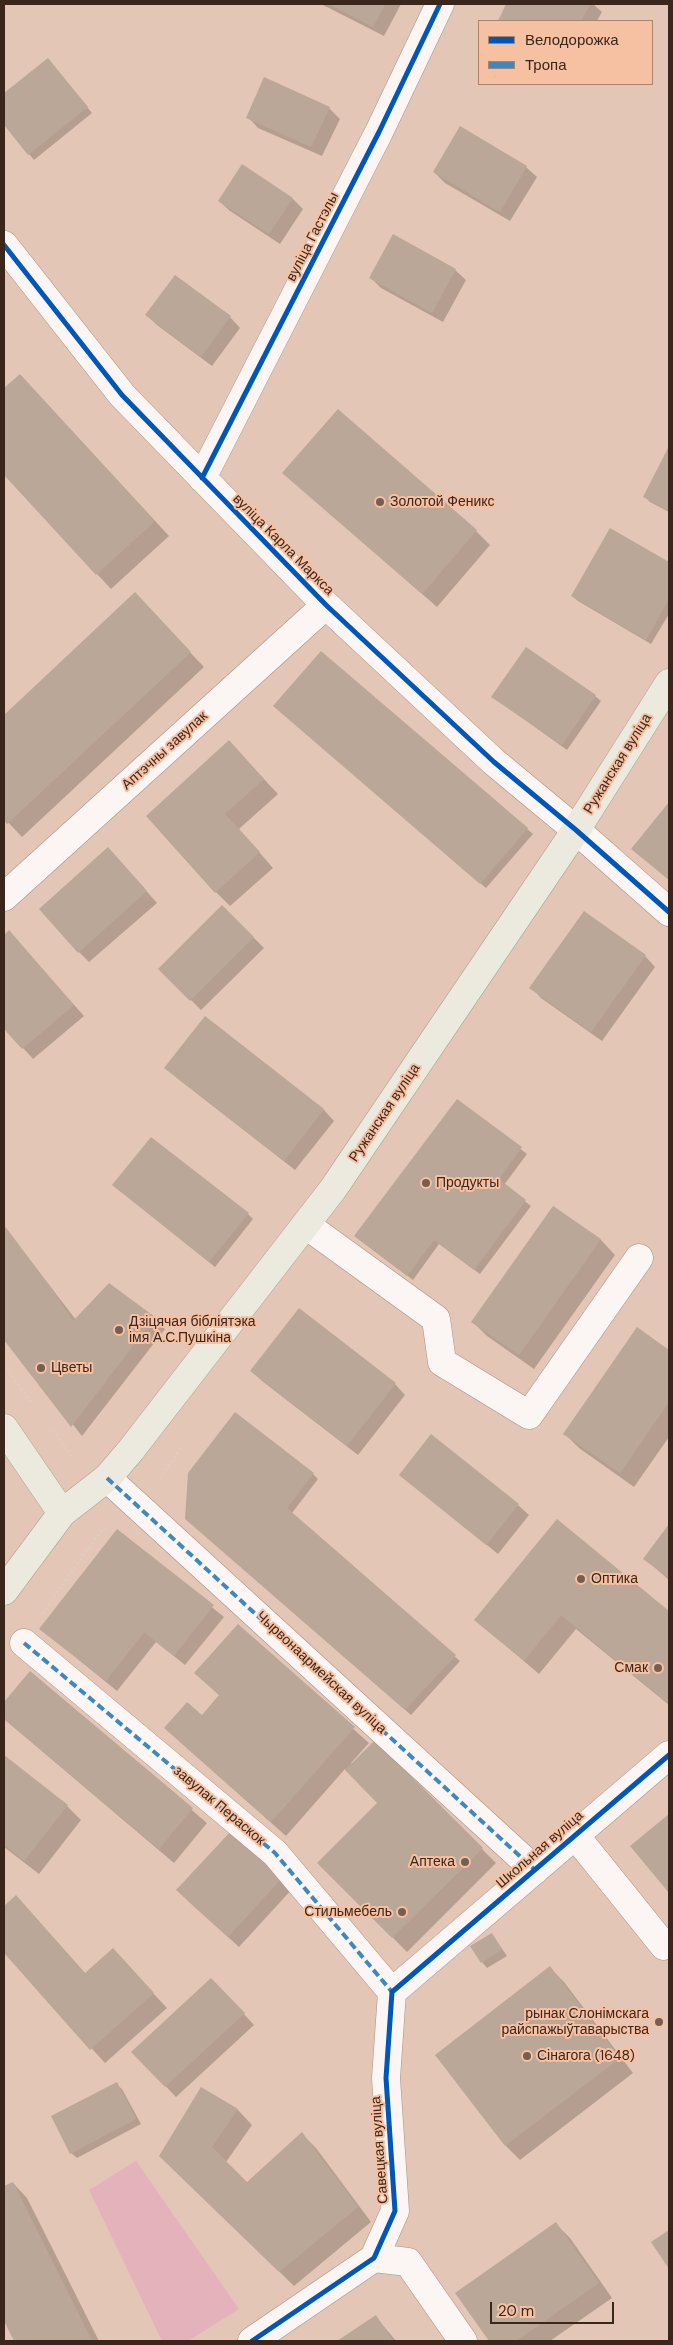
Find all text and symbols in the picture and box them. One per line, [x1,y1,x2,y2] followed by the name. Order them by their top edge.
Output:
[478,20,653,85] legend
[525,30,619,50] text: Велодорожка
[525,55,566,75] text: Тропа
[283,190,343,284] street label: вуліца Гастэлы
[229,491,337,599] street label: вуліца Карла Маркса
[390,494,495,510] place label: Золотой Феникс
[374,496,386,508] marker: Золотой Феникс
[119,708,211,794] street label: Аптэчны завулак
[580,711,656,817] street label: Ружанская вуліца
[346,1061,424,1165] street label: Ружанская вуліца
[436,1175,499,1191] place label: Продукты
[420,1177,432,1189] marker: Продукты
[129,1314,256,1346] place label: Дзіцячая бібліятэка імя А.С.Пушкіна
[113,1324,125,1336] marker: Дзіцячая бібліятэка імя А.С.Пушкіна
[51,1360,92,1376] place label: Цветы
[35,1362,47,1374] marker: Цветы
[591,1571,638,1587] place label: Оптика
[575,1573,587,1585] marker: Оптика
[252,1608,390,1738] street label: Чырвонаармейская вуліца
[614,1660,648,1676] place label: Смак
[652,1662,664,1674] marker: Смак
[170,1763,268,1849] street label: завулак Пераскок
[493,1808,587,1892] street label: Школьная вуліца
[410,1854,455,1870] place label: Аптека
[459,1856,471,1868] marker: Аптека
[304,1904,392,1920] place label: Стильмебель
[396,1906,408,1918] marker: Стильмебель
[501,2006,649,2038] place label: рынак Слонімскага райспажыўтаварыства
[653,2016,665,2028] marker: рынак Слонімскага райспажыўтаварыства
[537,2048,635,2064] place label: Сінагога (1648)
[521,2050,533,2062] marker: Сінагога (1648)
[368,2096,392,2204] street label: Савецкая вуліца
[493,2292,617,2324] scale bar
[498,2301,534,2321] text: 20 m

